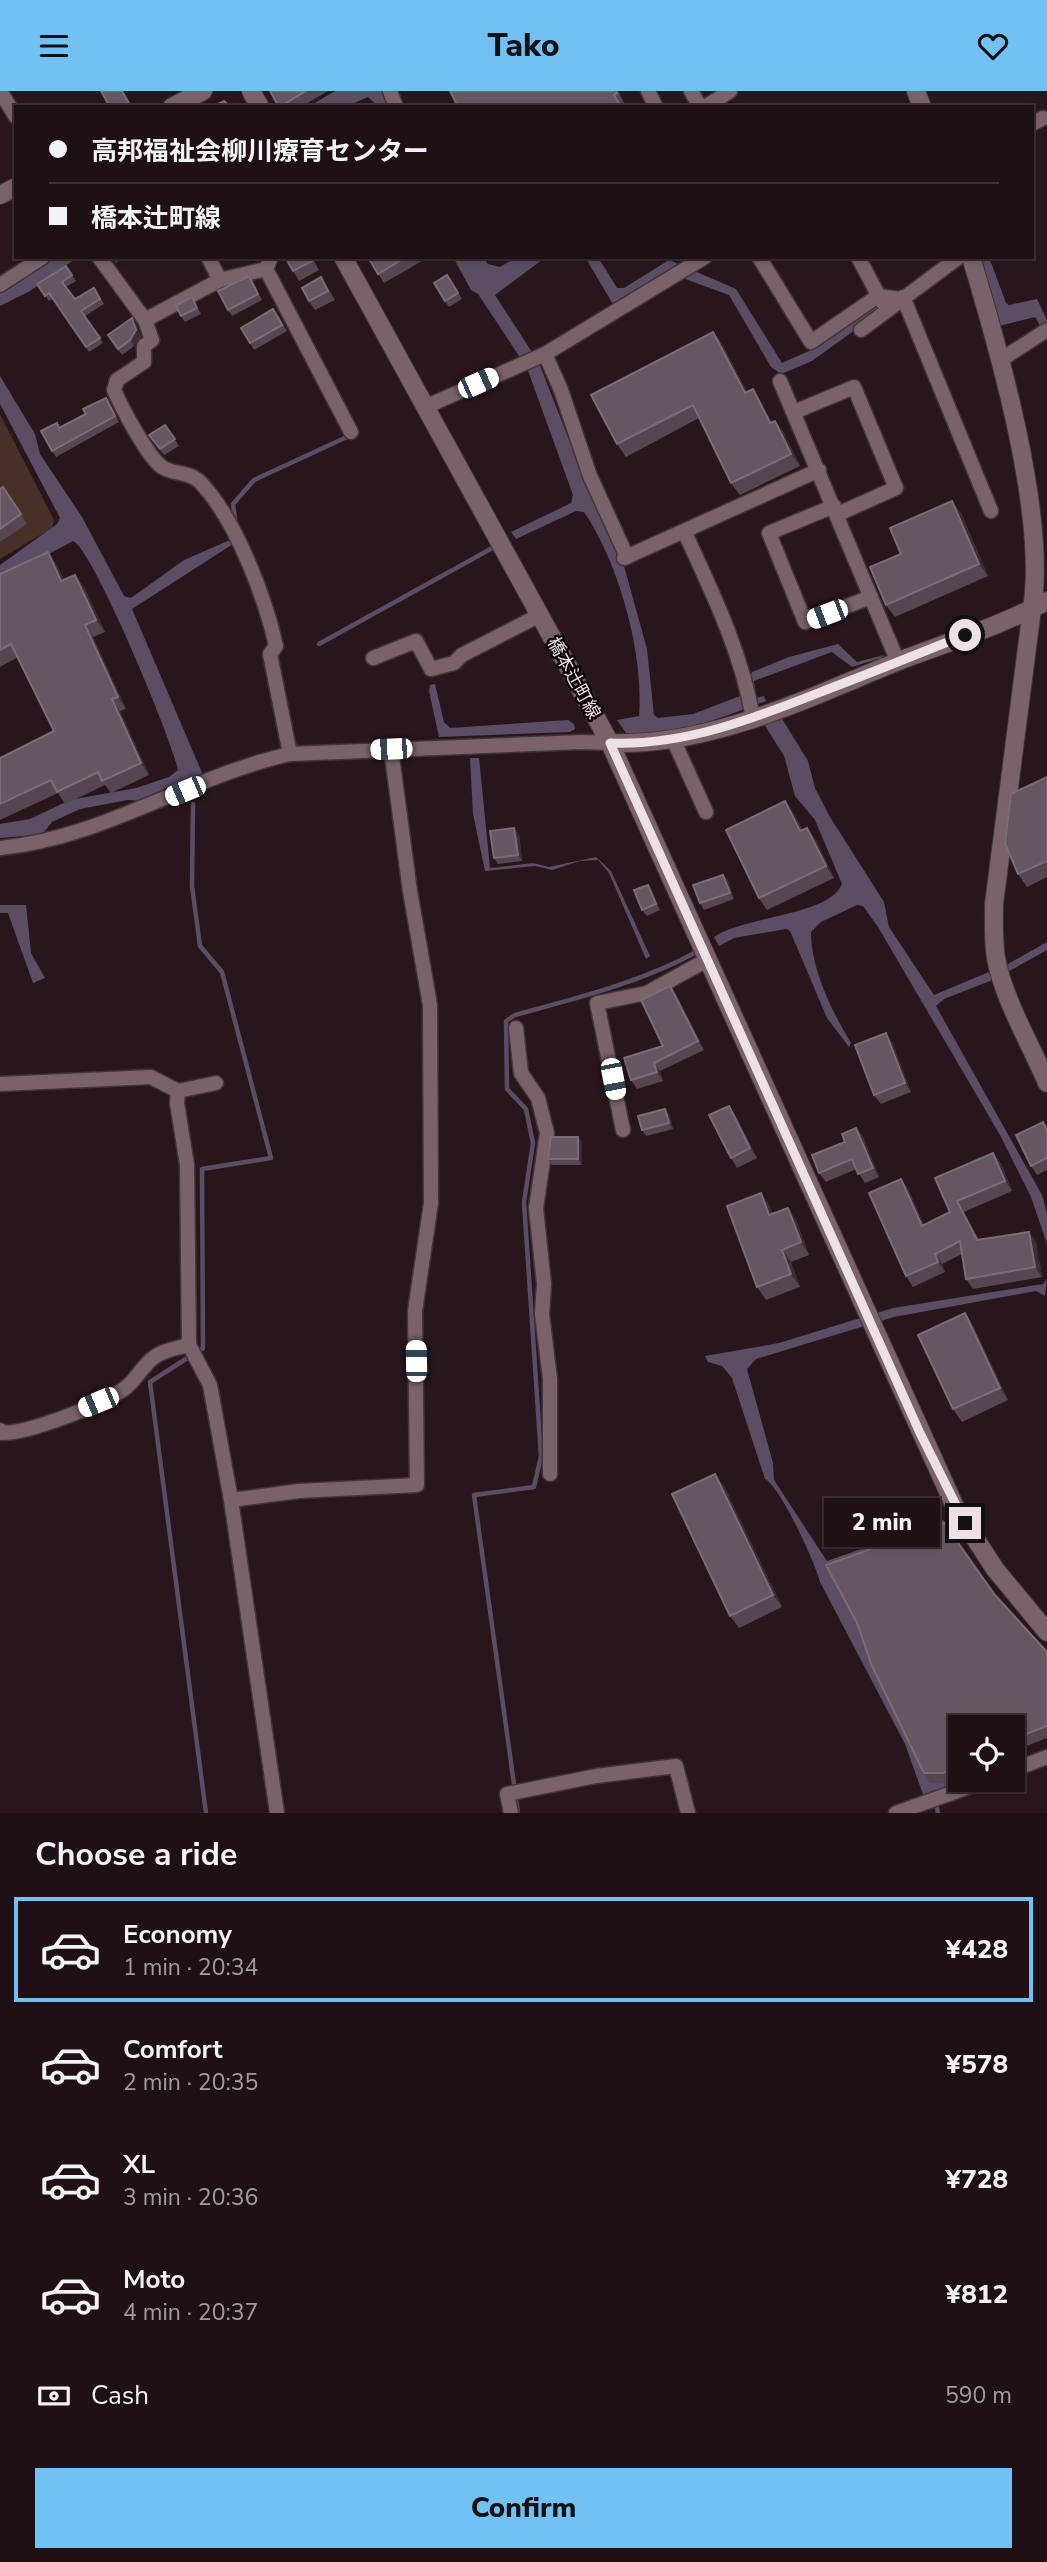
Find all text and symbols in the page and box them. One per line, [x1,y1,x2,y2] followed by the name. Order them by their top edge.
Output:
[488,24,559,67] text: Tako
[35,27,73,65] icon: menu
[974,27,1012,65] icon: heart
[91,134,429,169] text: 高邦福祉会柳川療育センター
[91,201,221,236] text: 橋本辻町線
[455,365,502,401] car
[804,597,851,631] car
[949,619,981,651] route start
[542,633,606,723] street label: 橋本辻町線
[370,738,413,760] car
[162,773,209,809] car
[599,1056,628,1102] car
[406,1340,427,1382] car
[75,1384,122,1420] car
[825,1499,940,1547] callout: 2 min
[852,1507,912,1538] text: 2 min
[949,1507,981,1539] route end
[948,1715,1025,1792] map controls
[948,1715,1025,1792] button: locate
[35,1833,237,1876] text: Choose a ride
[123,1917,232,1952] text: Economy
[39,1918,102,1981] icon: car
[946,1932,1008,1967] text: ¥428
[123,1952,258,1983] text: 1 min · 20:34
[123,2032,223,2067] text: Comfort
[39,2033,102,2096] icon: car
[946,2047,1008,2082] text: ¥578
[123,2067,258,2098] text: 2 min · 20:35
[123,2147,155,2182] text: XL
[39,2148,102,2211] icon: car
[946,2162,1008,2197] text: ¥728
[123,2182,258,2213] text: 3 min · 20:36
[123,2262,185,2297] text: Moto
[39,2263,102,2326] icon: car
[946,2277,1008,2312] text: ¥812
[123,2297,258,2328] text: 4 min · 20:37
[35,2377,73,2415] icon: cash
[91,2378,149,2413] text: Cash
[945,2380,1012,2411] text: 590 m
[35,2468,1012,2548] button: Confirm

